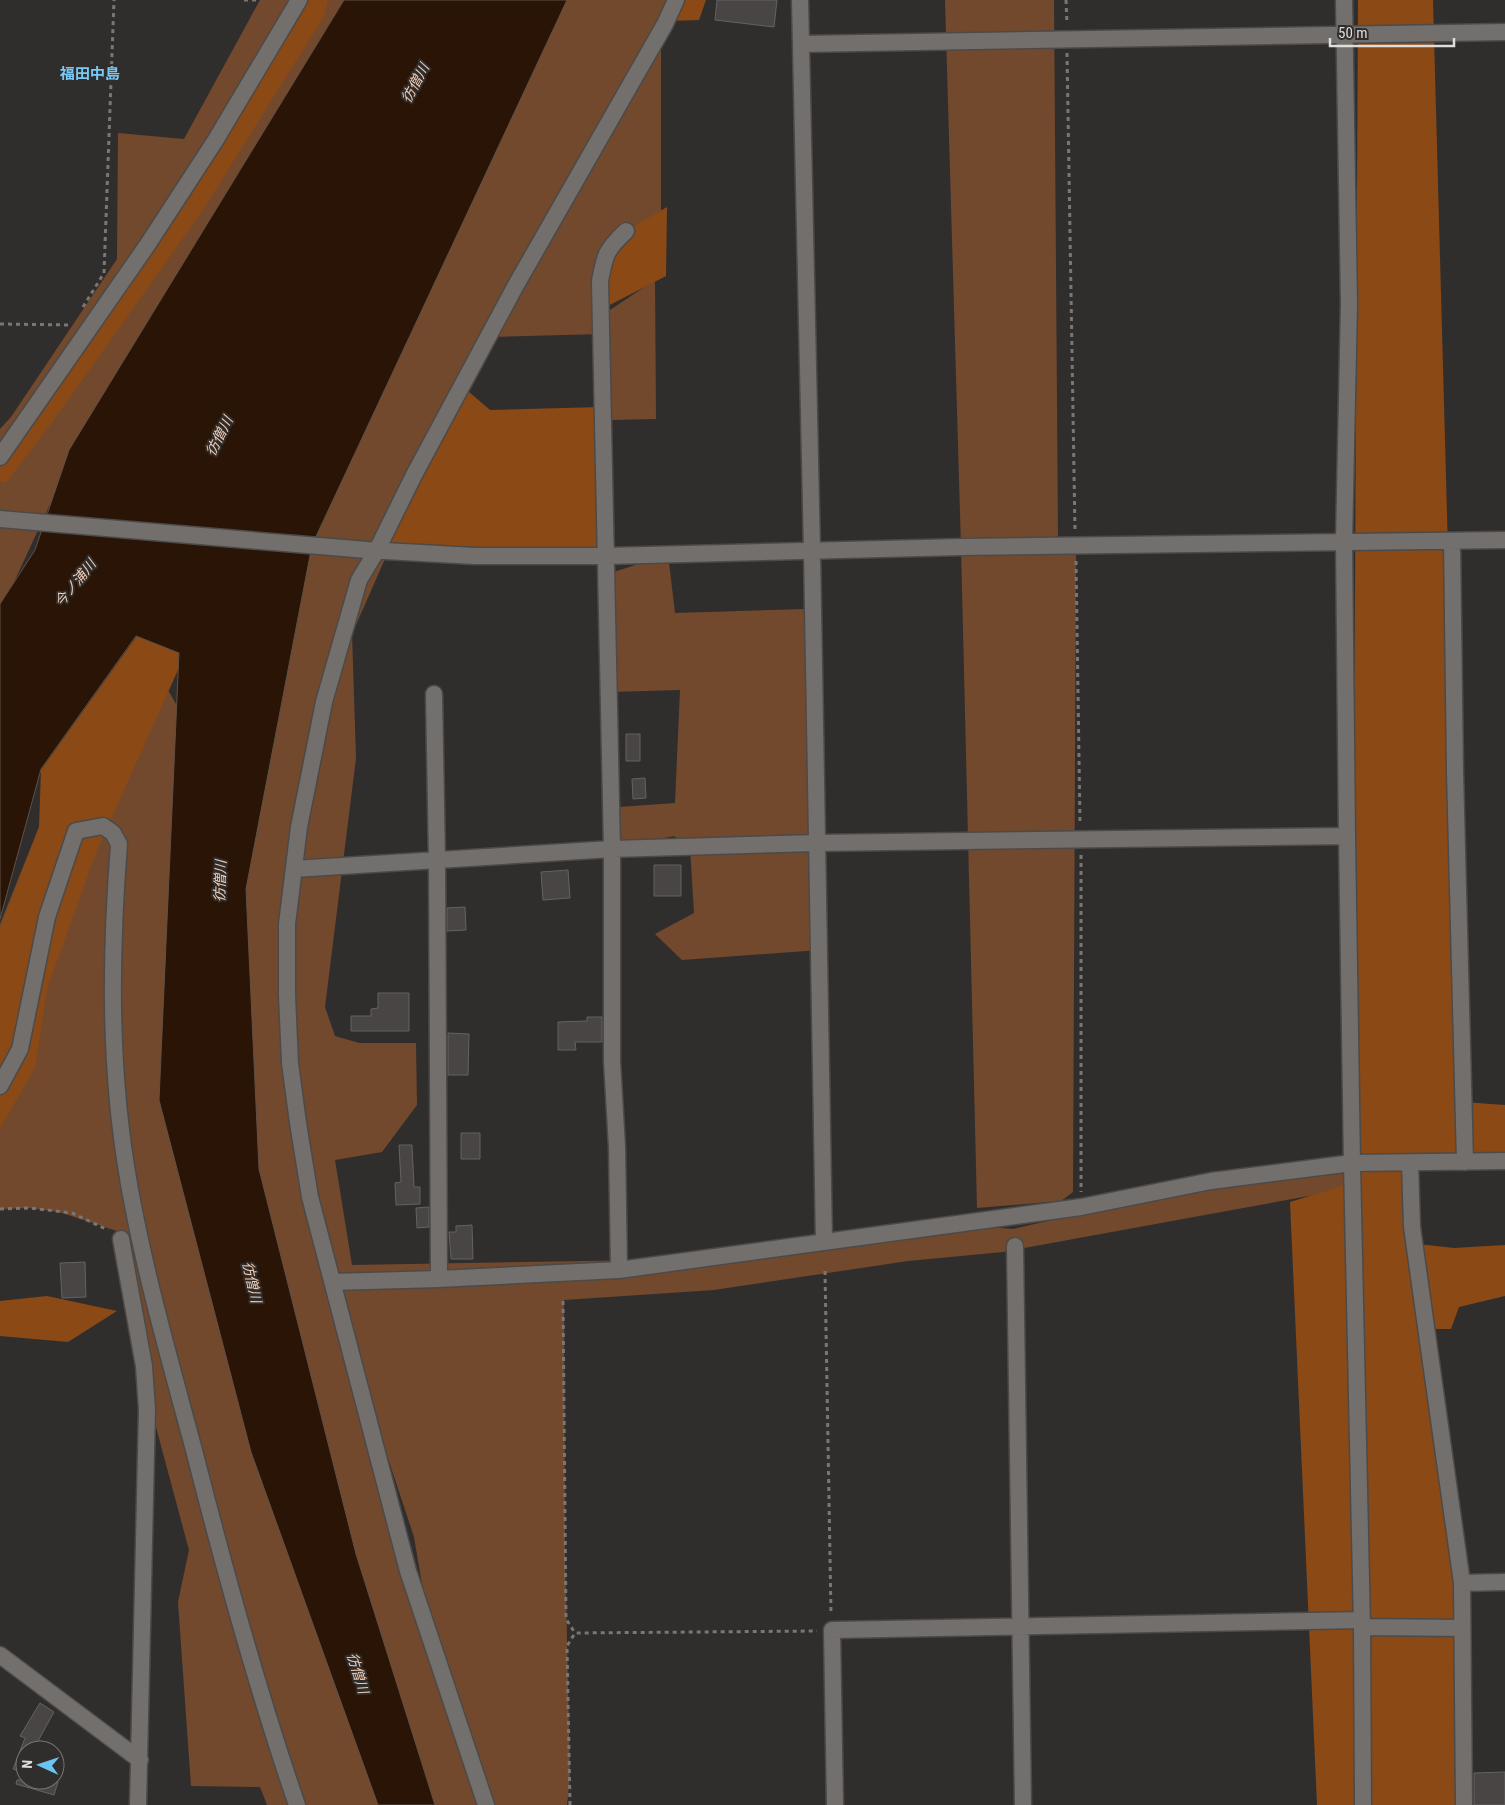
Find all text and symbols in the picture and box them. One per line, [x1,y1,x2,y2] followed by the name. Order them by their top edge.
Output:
[1330,15,1454,47] scale bar
[1338,24,1368,42] text: 50 m
[398,59,433,105] water label: 彷僧川
[59,65,120,83] district label: 福田中島
[202,412,237,458] water label: 彷僧川
[51,555,100,610] water label: 今ノ浦川
[211,858,229,902] water label: 彷僧川
[239,1260,265,1306] water label: 彷僧川
[344,1651,372,1697] water label: 彷僧川
[15,1740,65,1790] north arrow
[19,1760,35,1769] text: N

